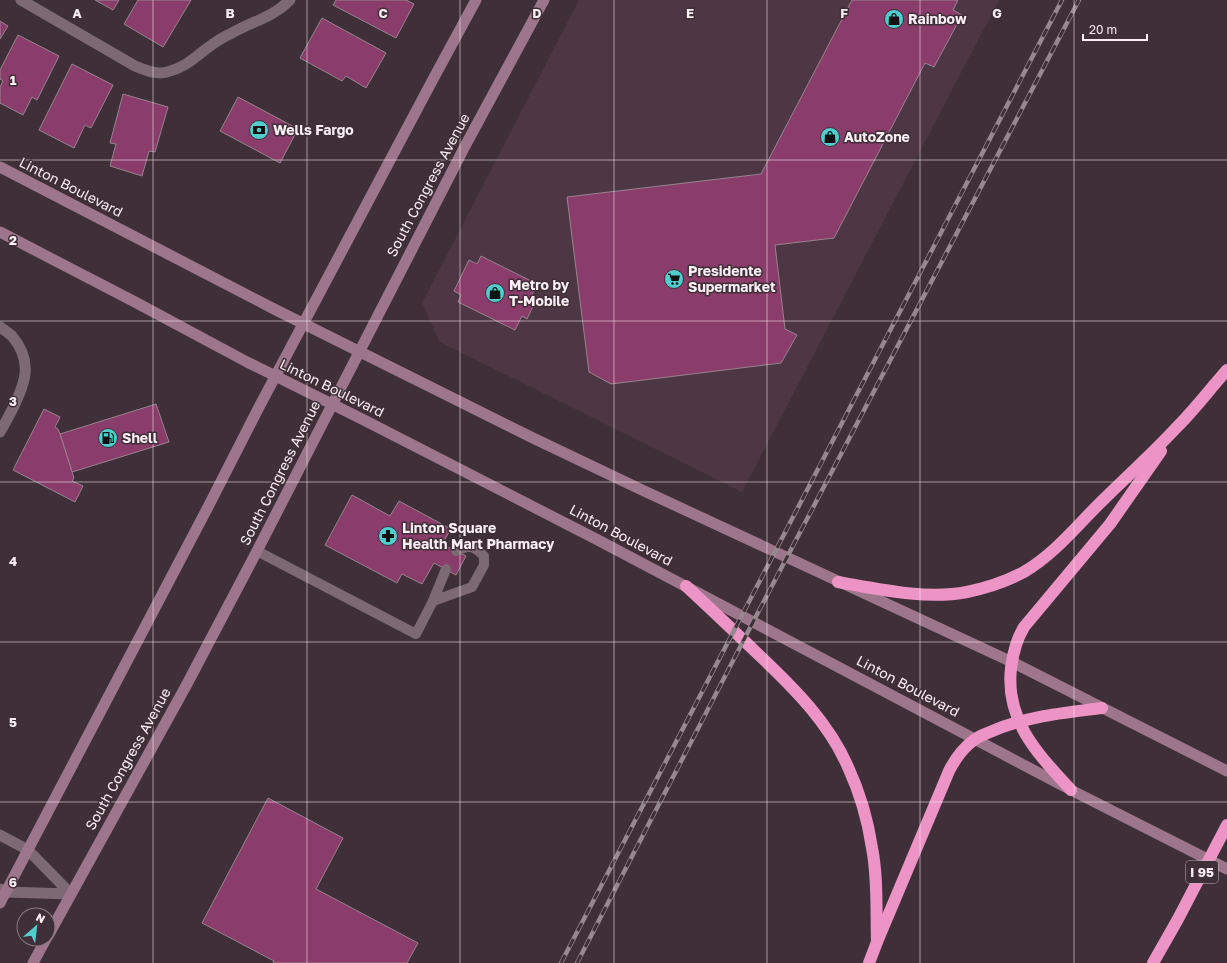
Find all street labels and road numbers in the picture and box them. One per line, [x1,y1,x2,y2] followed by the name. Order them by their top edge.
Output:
[383,110,473,259] street label: South Congress Avenue
[17,153,126,220] street label: Linton Boulevard
[277,355,387,420] street label: Linton Boulevard
[236,398,323,548] street label: South Congress Avenue
[567,500,676,569] street label: Linton Boulevard
[854,651,963,720] street label: Linton Boulevard
[81,685,174,833] street label: South Congress Avenue
[1186,861,1218,883] road number: I 95

